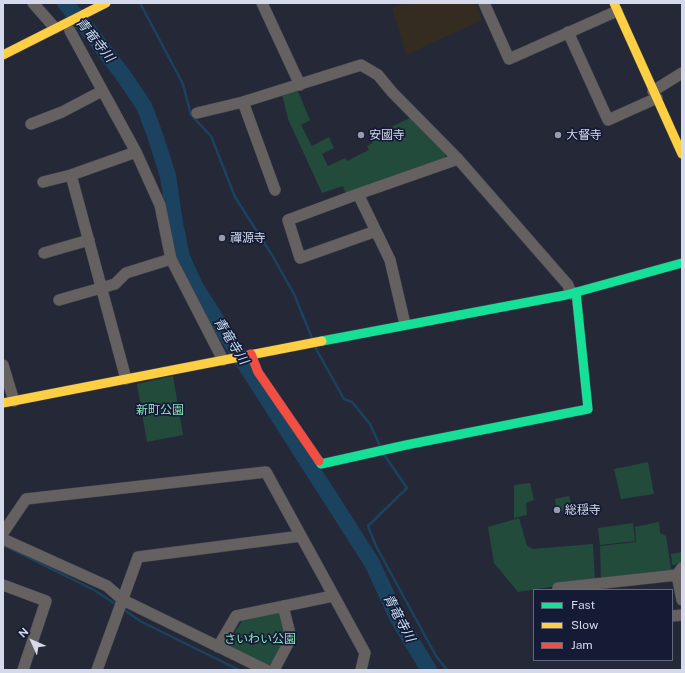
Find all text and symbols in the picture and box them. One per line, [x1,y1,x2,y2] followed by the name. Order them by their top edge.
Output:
[73,15,117,65] water label: 青竜寺川
[369,128,405,142] place label: 安國寺
[566,128,602,142] place label: 大督寺
[356,130,366,140] marker: 安國寺
[553,130,563,140] marker: 大督寺
[230,231,266,245] place label: 禪源寺
[217,233,227,243] marker: 禪源寺
[211,315,251,367] water label: 青竜寺川
[136,403,184,417] park label: 新町公園
[565,503,601,517] place label: 総穏寺
[552,505,562,515] marker: 総穏寺
[533,589,673,661] legend
[380,591,418,645] water label: 青竜寺川
[571,598,595,612] text: Fast
[571,618,598,632] text: Slow
[12,621,52,661] north arrow
[16,625,31,640] text: N
[224,632,296,646] park label: さいわい公園
[571,638,593,652] text: Jam

